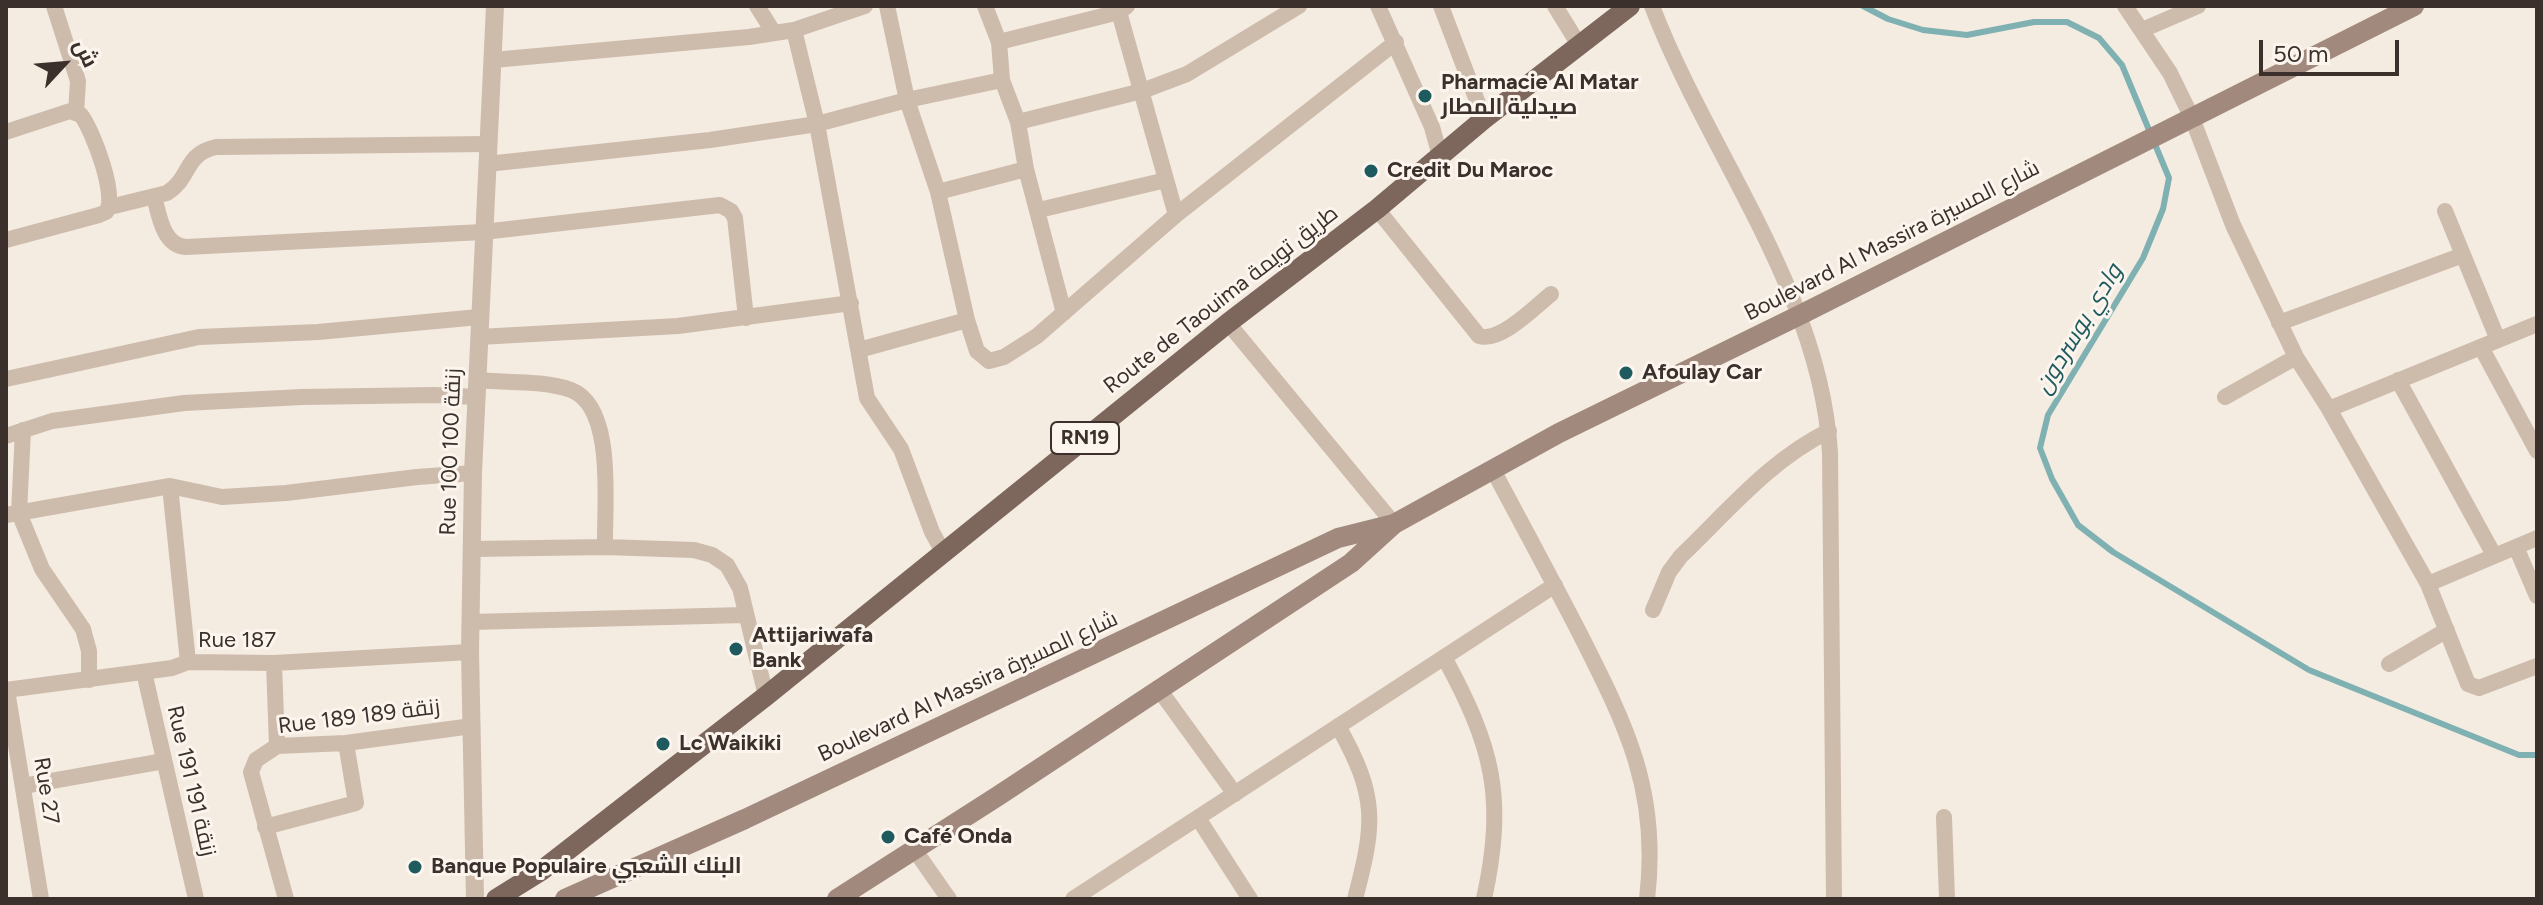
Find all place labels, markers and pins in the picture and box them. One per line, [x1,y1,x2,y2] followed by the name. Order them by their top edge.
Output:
[1441,70,1639,122] place label: Pharmacie Al Matar صيدلية المطار
[1416,87,1434,105] marker: Pharmacie Al Matar صيدلية المطار
[1387,158,1553,184] place label: Credit Du Maroc
[1362,162,1380,180] marker: Credit Du Maroc
[1642,360,1762,386] place label: Afoulay Car
[1617,364,1635,382] marker: Afoulay Car
[752,623,873,674] place label: Attijariwafa Bank
[727,640,745,658] marker: Attijariwafa Bank
[679,731,781,757] place label: Lc Waikiki
[654,735,672,753] marker: Lc Waikiki
[904,824,1012,850] place label: Café Onda
[879,828,897,846] marker: Café Onda
[431,854,742,880] place label: Banque Populaire البنك الشعبي
[406,858,424,876] marker: Banque Populaire البنك الشعبي

